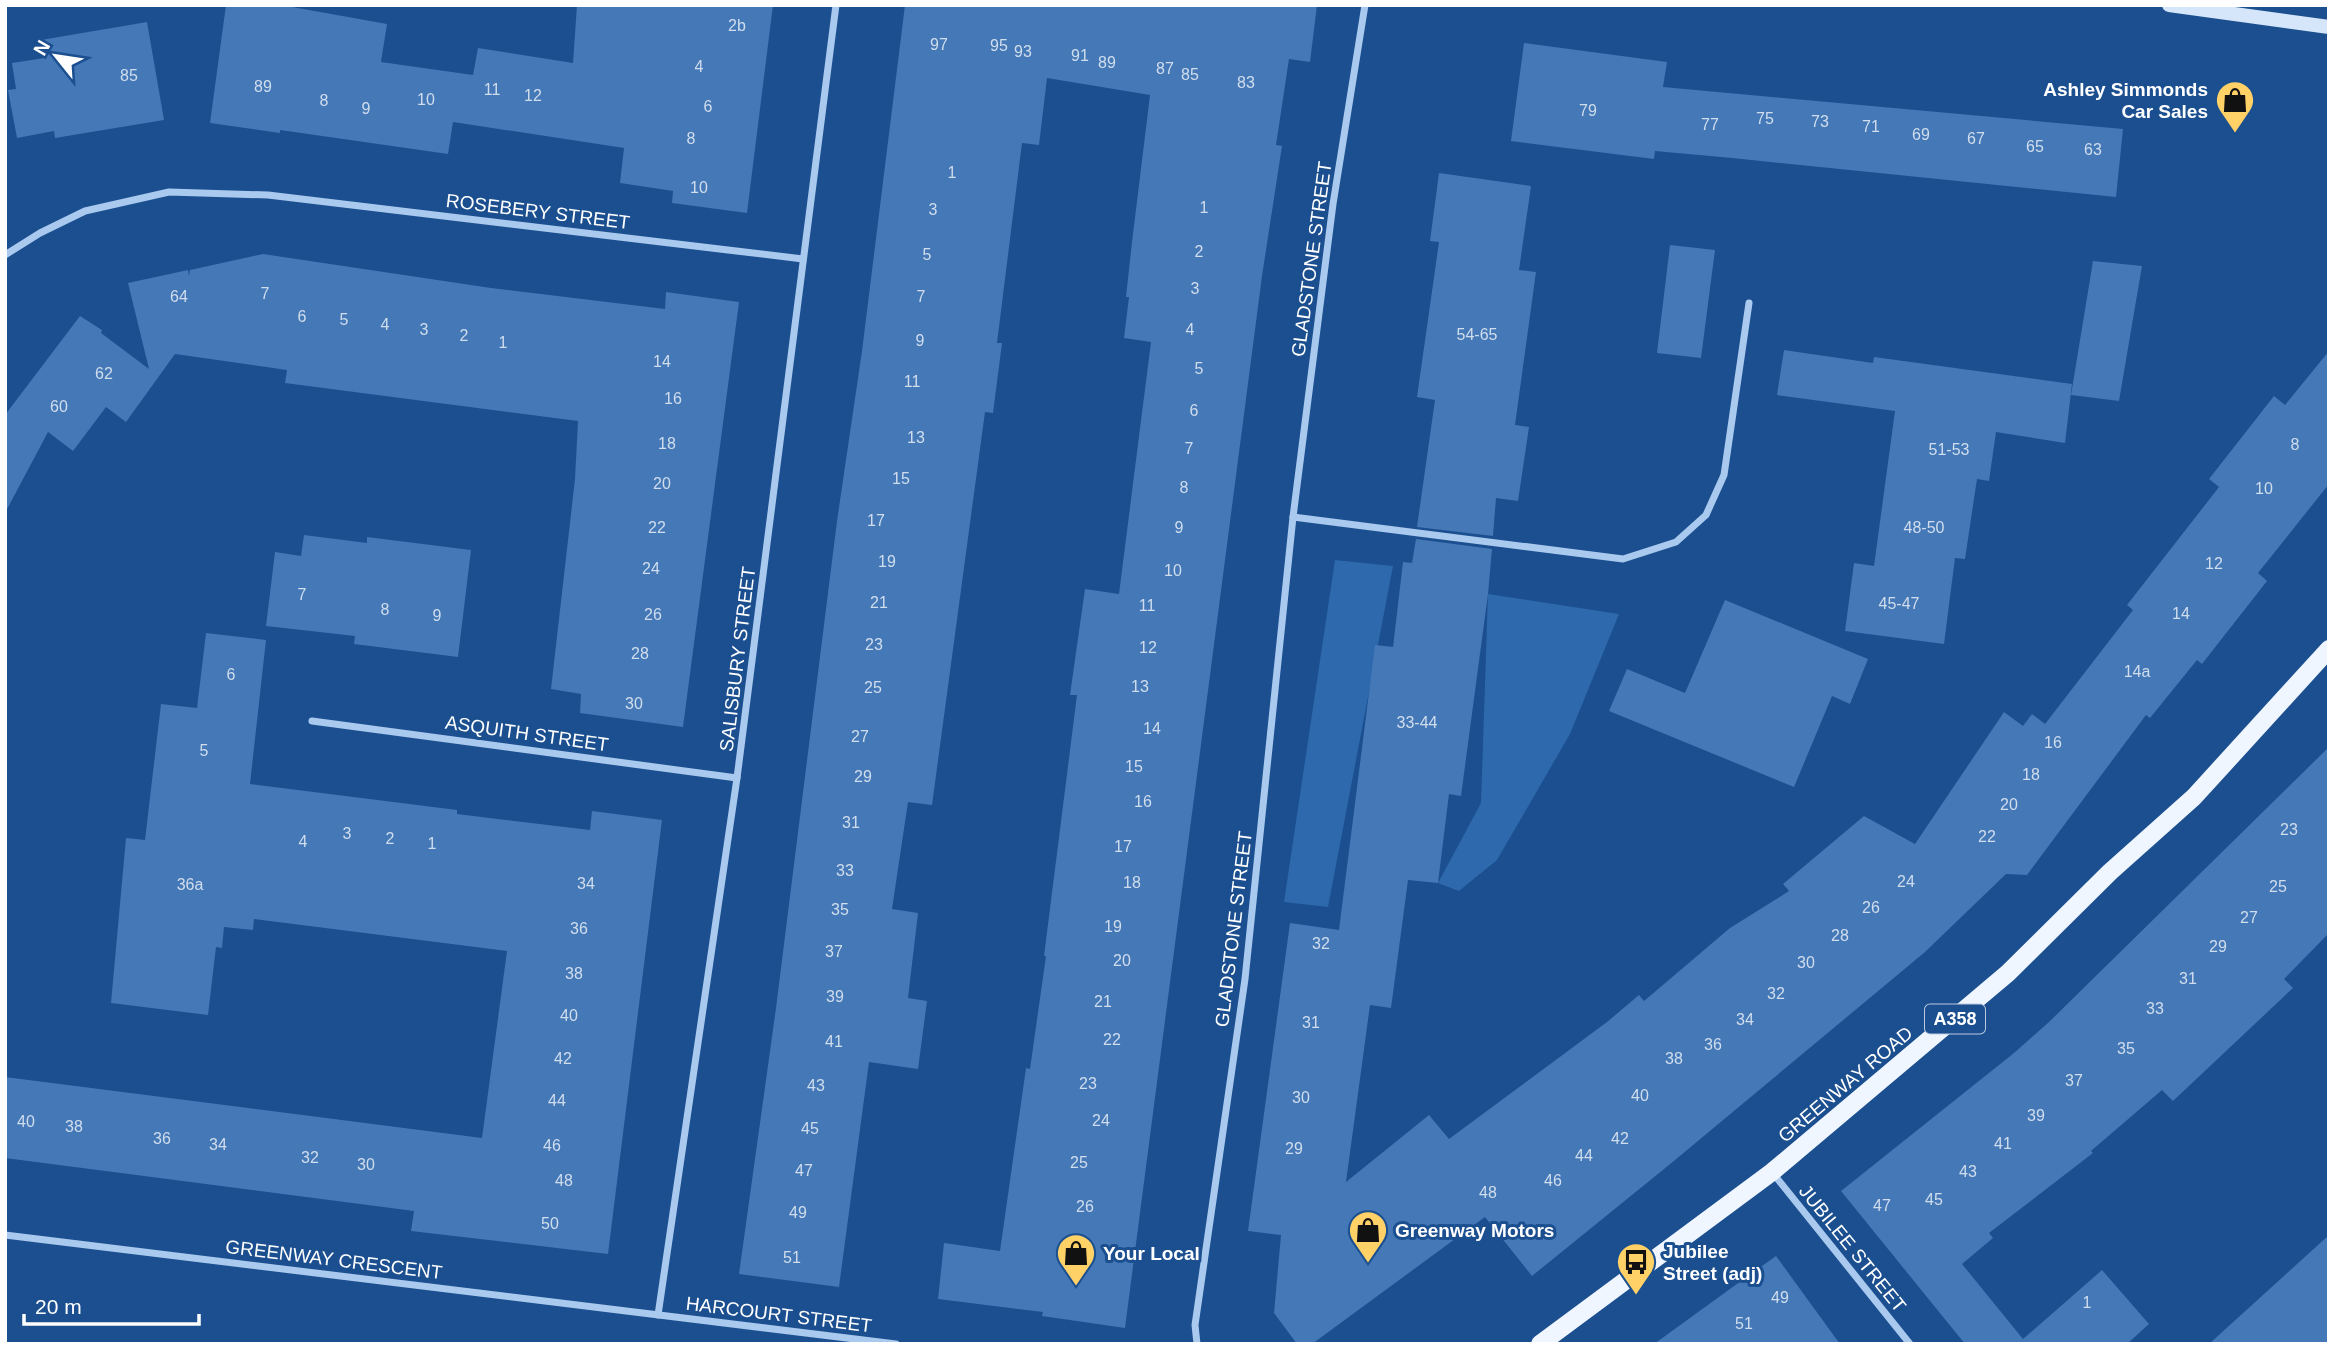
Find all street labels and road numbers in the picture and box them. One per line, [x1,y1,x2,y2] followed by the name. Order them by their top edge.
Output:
[1287,160,1336,358] street label: GLADSTONE STREET
[445,190,631,233] street label: ROSEBERY STREET
[716,565,759,753] street label: SALISBURY STREET
[444,712,610,755] street label: ASQUITH STREET
[1211,830,1256,1028] street label: GLADSTONE STREET
[1925,1004,1985,1034] road number: A358
[1774,1022,1917,1147] street label: GREENWAY ROAD
[1795,1181,1911,1316] street label: JUBILEE STREET
[224,1236,444,1283] street label: GREENWAY CRESCENT
[685,1293,874,1336] street label: HARCOURT STREET

